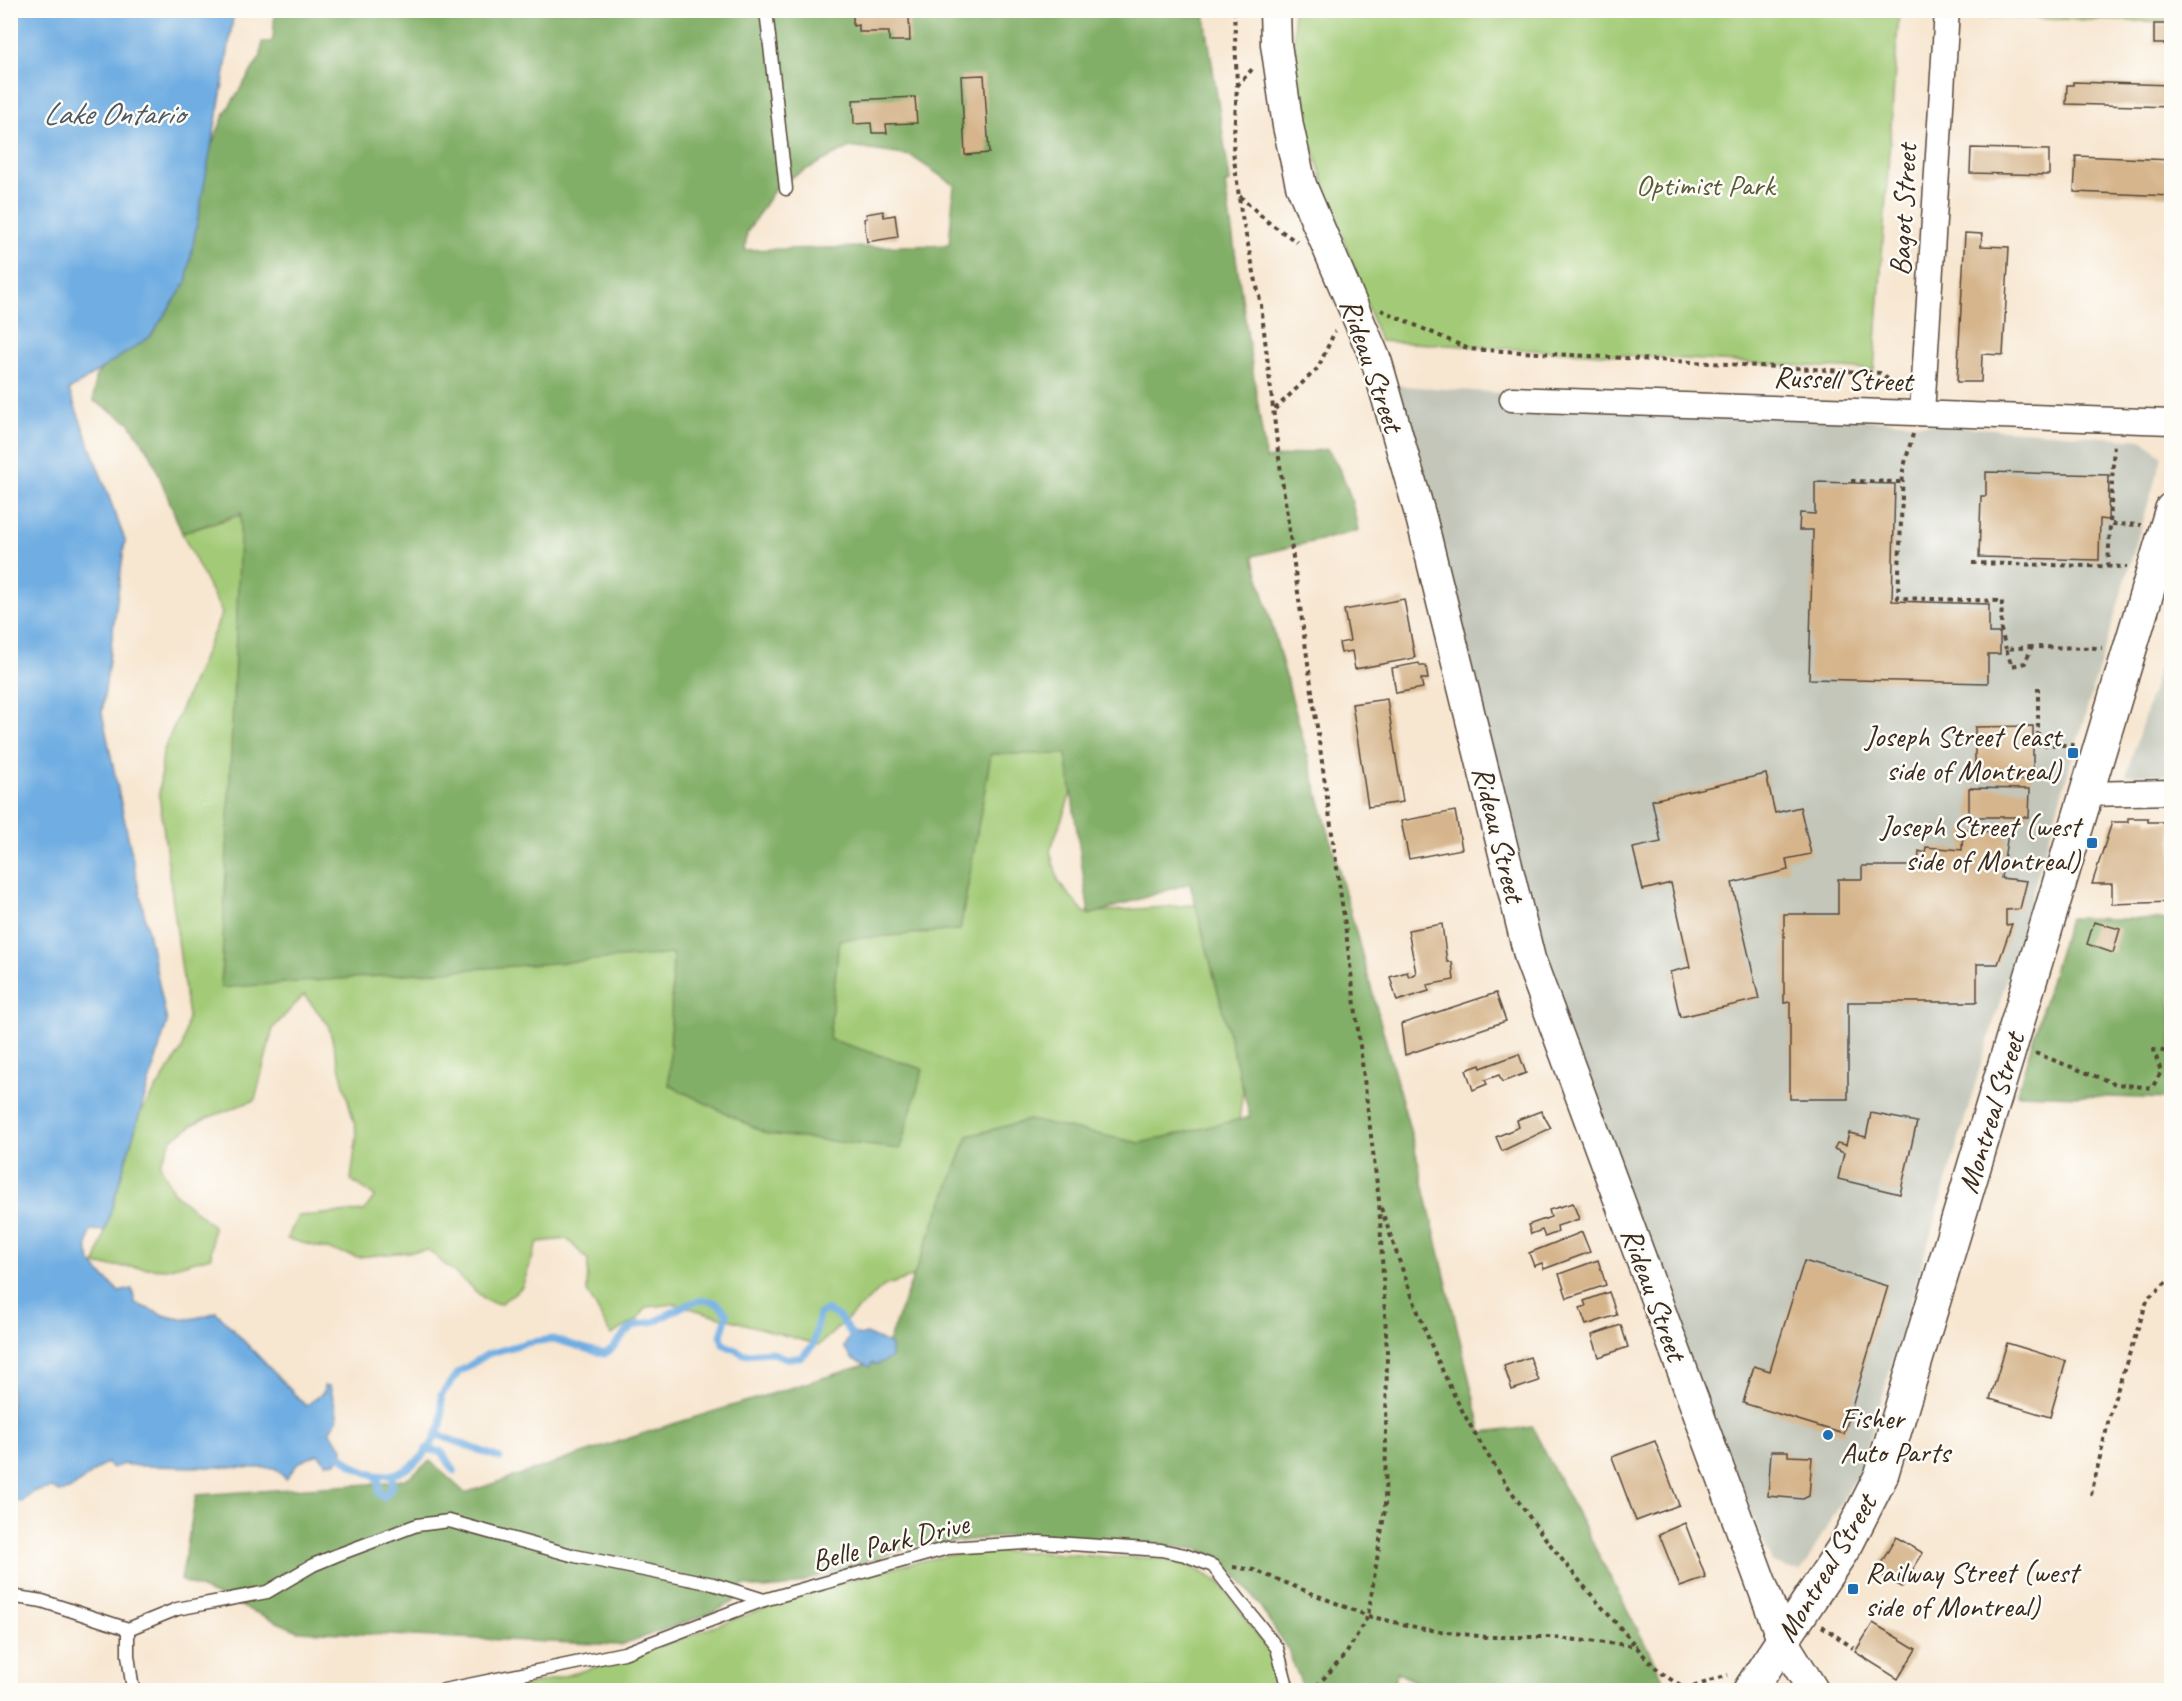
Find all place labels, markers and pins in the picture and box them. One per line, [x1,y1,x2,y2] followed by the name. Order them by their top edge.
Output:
[1863,717,2064,789] place label: Joseph Street (east side of Montreal)
[2066,746,2080,760] marker: Joseph Street (east side of Montreal)
[1878,807,2084,879] place label: Joseph Street (west side of Montreal)
[2085,836,2099,850] marker: Joseph Street (west side of Montreal)
[1840,1399,1952,1471] place label: Fisher Auto Parts
[1821,1428,1835,1442] marker: Fisher Auto Parts
[1865,1553,2082,1625] place label: Railway Street (west side of Montreal)
[1846,1582,1860,1596] marker: Railway Street (west side of Montreal)

